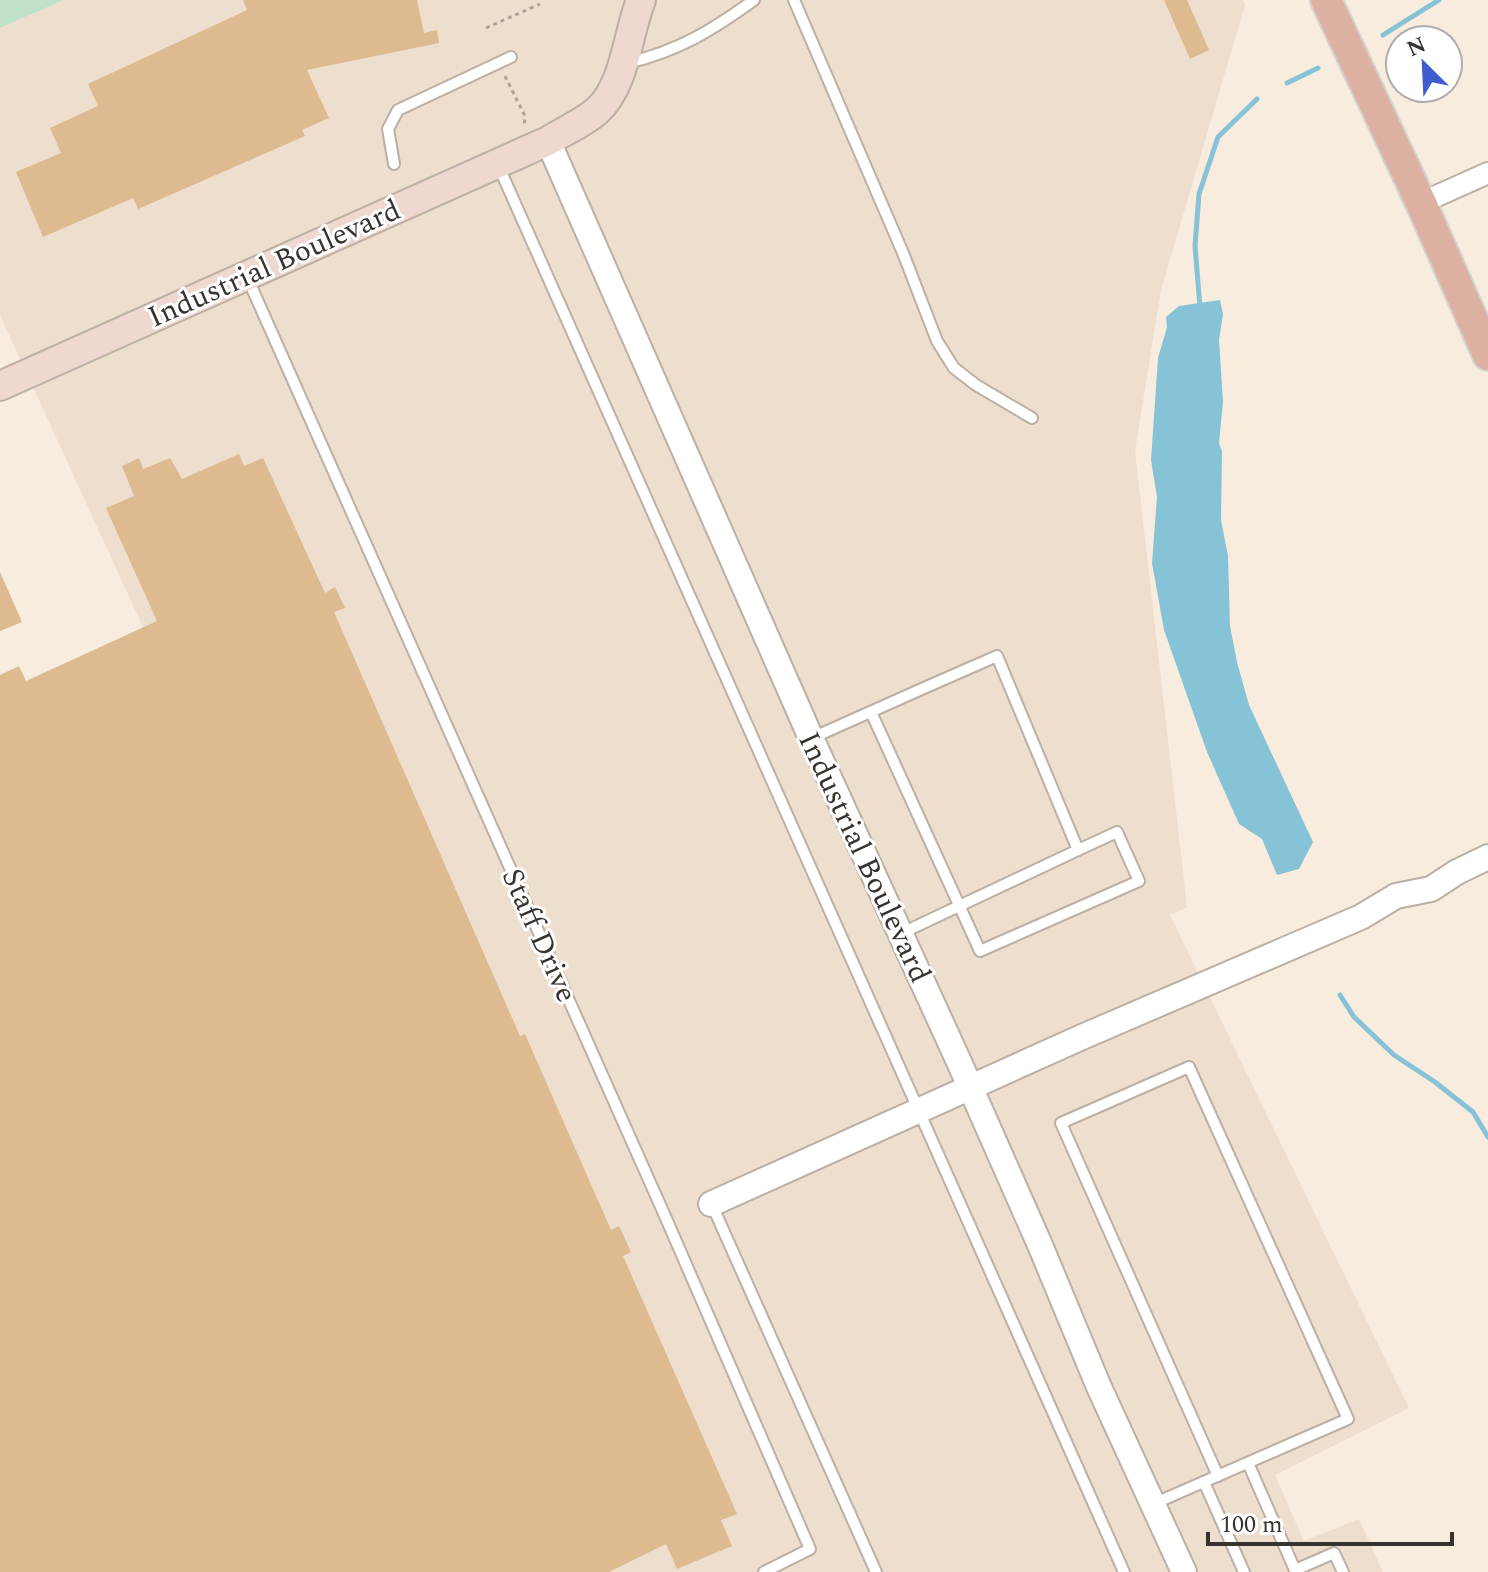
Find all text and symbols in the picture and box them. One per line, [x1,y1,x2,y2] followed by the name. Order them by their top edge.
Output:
[1384,24,1464,104] north arrow
[1402,28,1431,66] text: N
[141,187,408,340] street label: Industrial Boulevard
[786,724,943,991] street label: Industrial Boulevard
[489,861,589,1010] street label: Staff Drive
[1208,1496,1452,1546] scale bar
[1220,1507,1283,1543] text: 100 m

